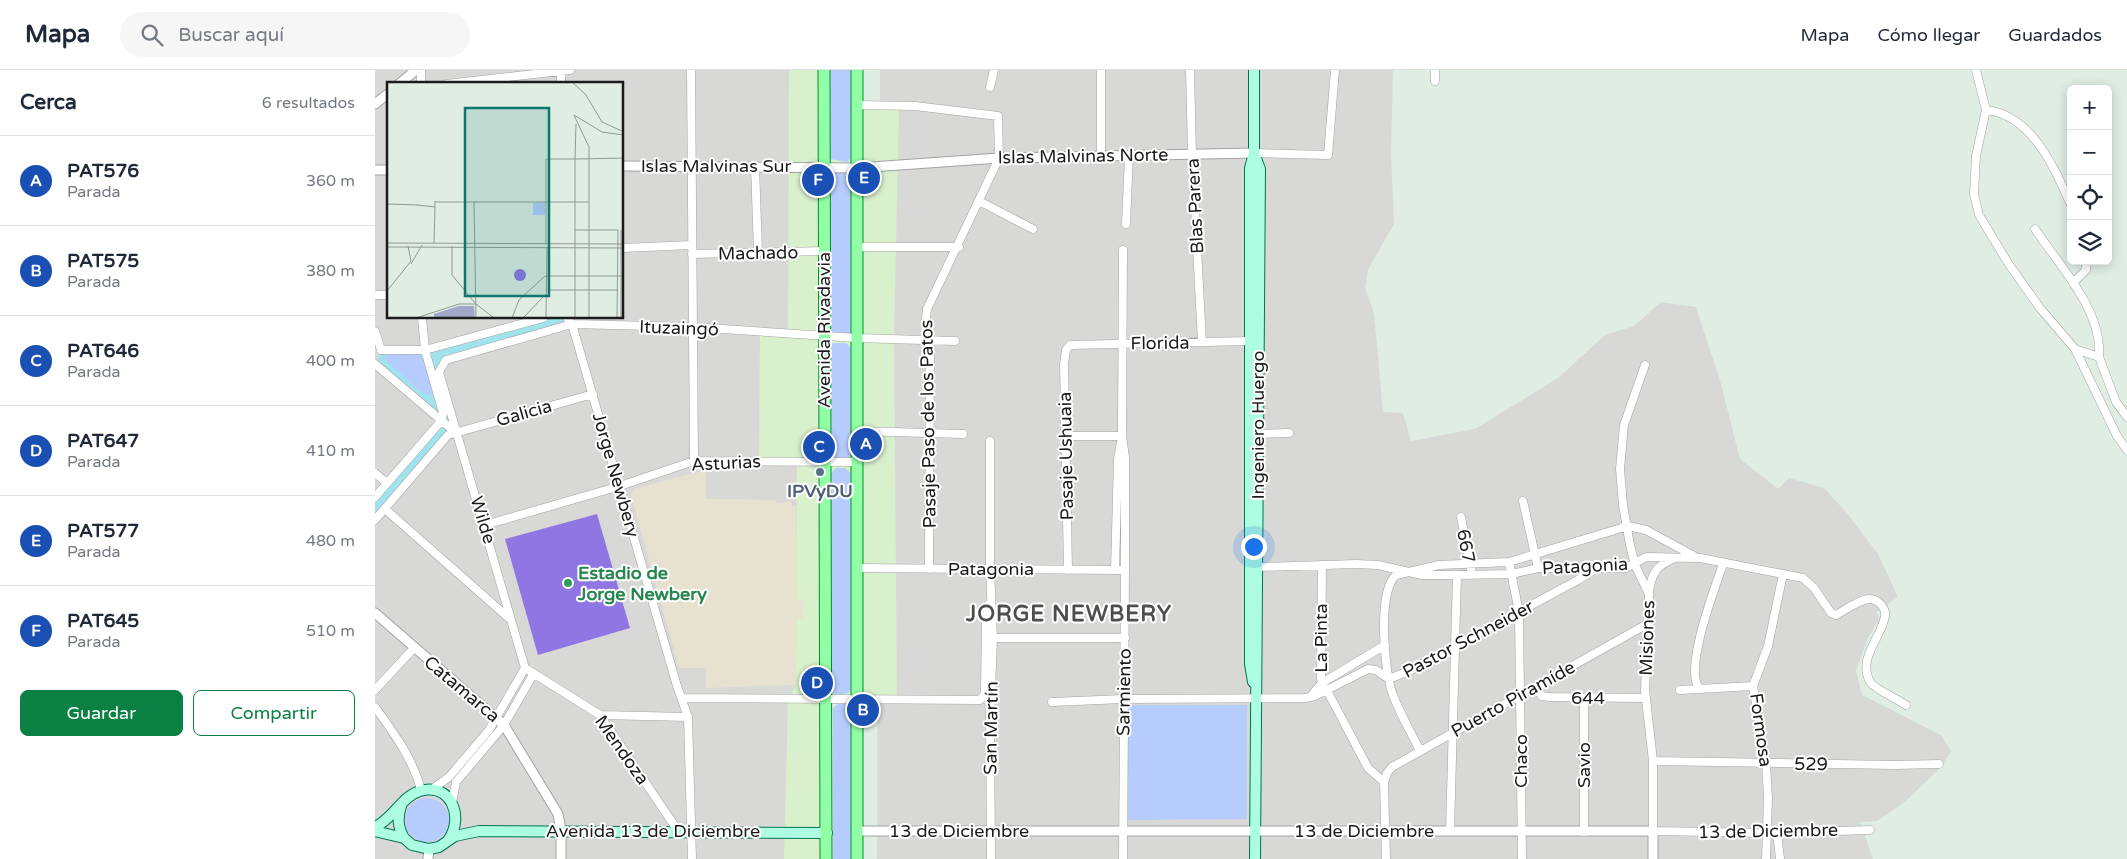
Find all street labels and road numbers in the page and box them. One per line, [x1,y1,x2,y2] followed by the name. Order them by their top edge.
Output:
[997,144,1169,168] street label: Islas Malvinas Norte
[641,155,791,177] street label: Islas Malvinas Sur
[1182,158,1208,254] street label: Blas Parera
[718,241,798,265] street label: Machado
[813,252,835,408] street label: Avenida Rivadavia
[639,316,719,340] street label: Ituzaingó
[915,319,941,529] street label: Pasaje Paso de los Patos
[1130,331,1190,355] street label: Florida
[1247,351,1269,499] street label: Ingeniero Huergo
[1054,392,1078,520] street label: Pasaje Ushuaia
[494,395,554,431] street label: Galicia
[588,410,644,540] street label: Jorge Newbery
[690,450,762,476] street label: Asturias
[465,494,501,546] street label: Wilde
[1452,527,1480,565] street label: 667
[1541,553,1629,579] street label: Patagonia
[948,558,1034,580] street label: Patagonia
[1399,595,1537,683] street label: Pastor Schneider
[1635,600,1659,676] street label: Misiones
[1310,603,1332,673] street label: La Pinta
[1112,648,1136,736] street label: Sarmiento
[420,651,504,727] street label: Catamarca
[1447,656,1579,742] street label: Puerto Piramíde
[979,681,1003,775] street label: San Martín
[1571,687,1605,709] street label: 644
[1745,692,1777,768] street label: Formosa
[590,711,654,789] street label: Mendoza
[1510,734,1532,788] street label: Chaco
[1573,742,1595,788] street label: Savio
[1794,753,1828,775] street label: 529
[1698,819,1838,843] street label: 13 de Diciembre
[546,820,760,842] street label: Avenida 13 de Diciembre
[889,820,1029,842] street label: 13 de Diciembre
[1294,820,1434,842] street label: 13 de Diciembre

